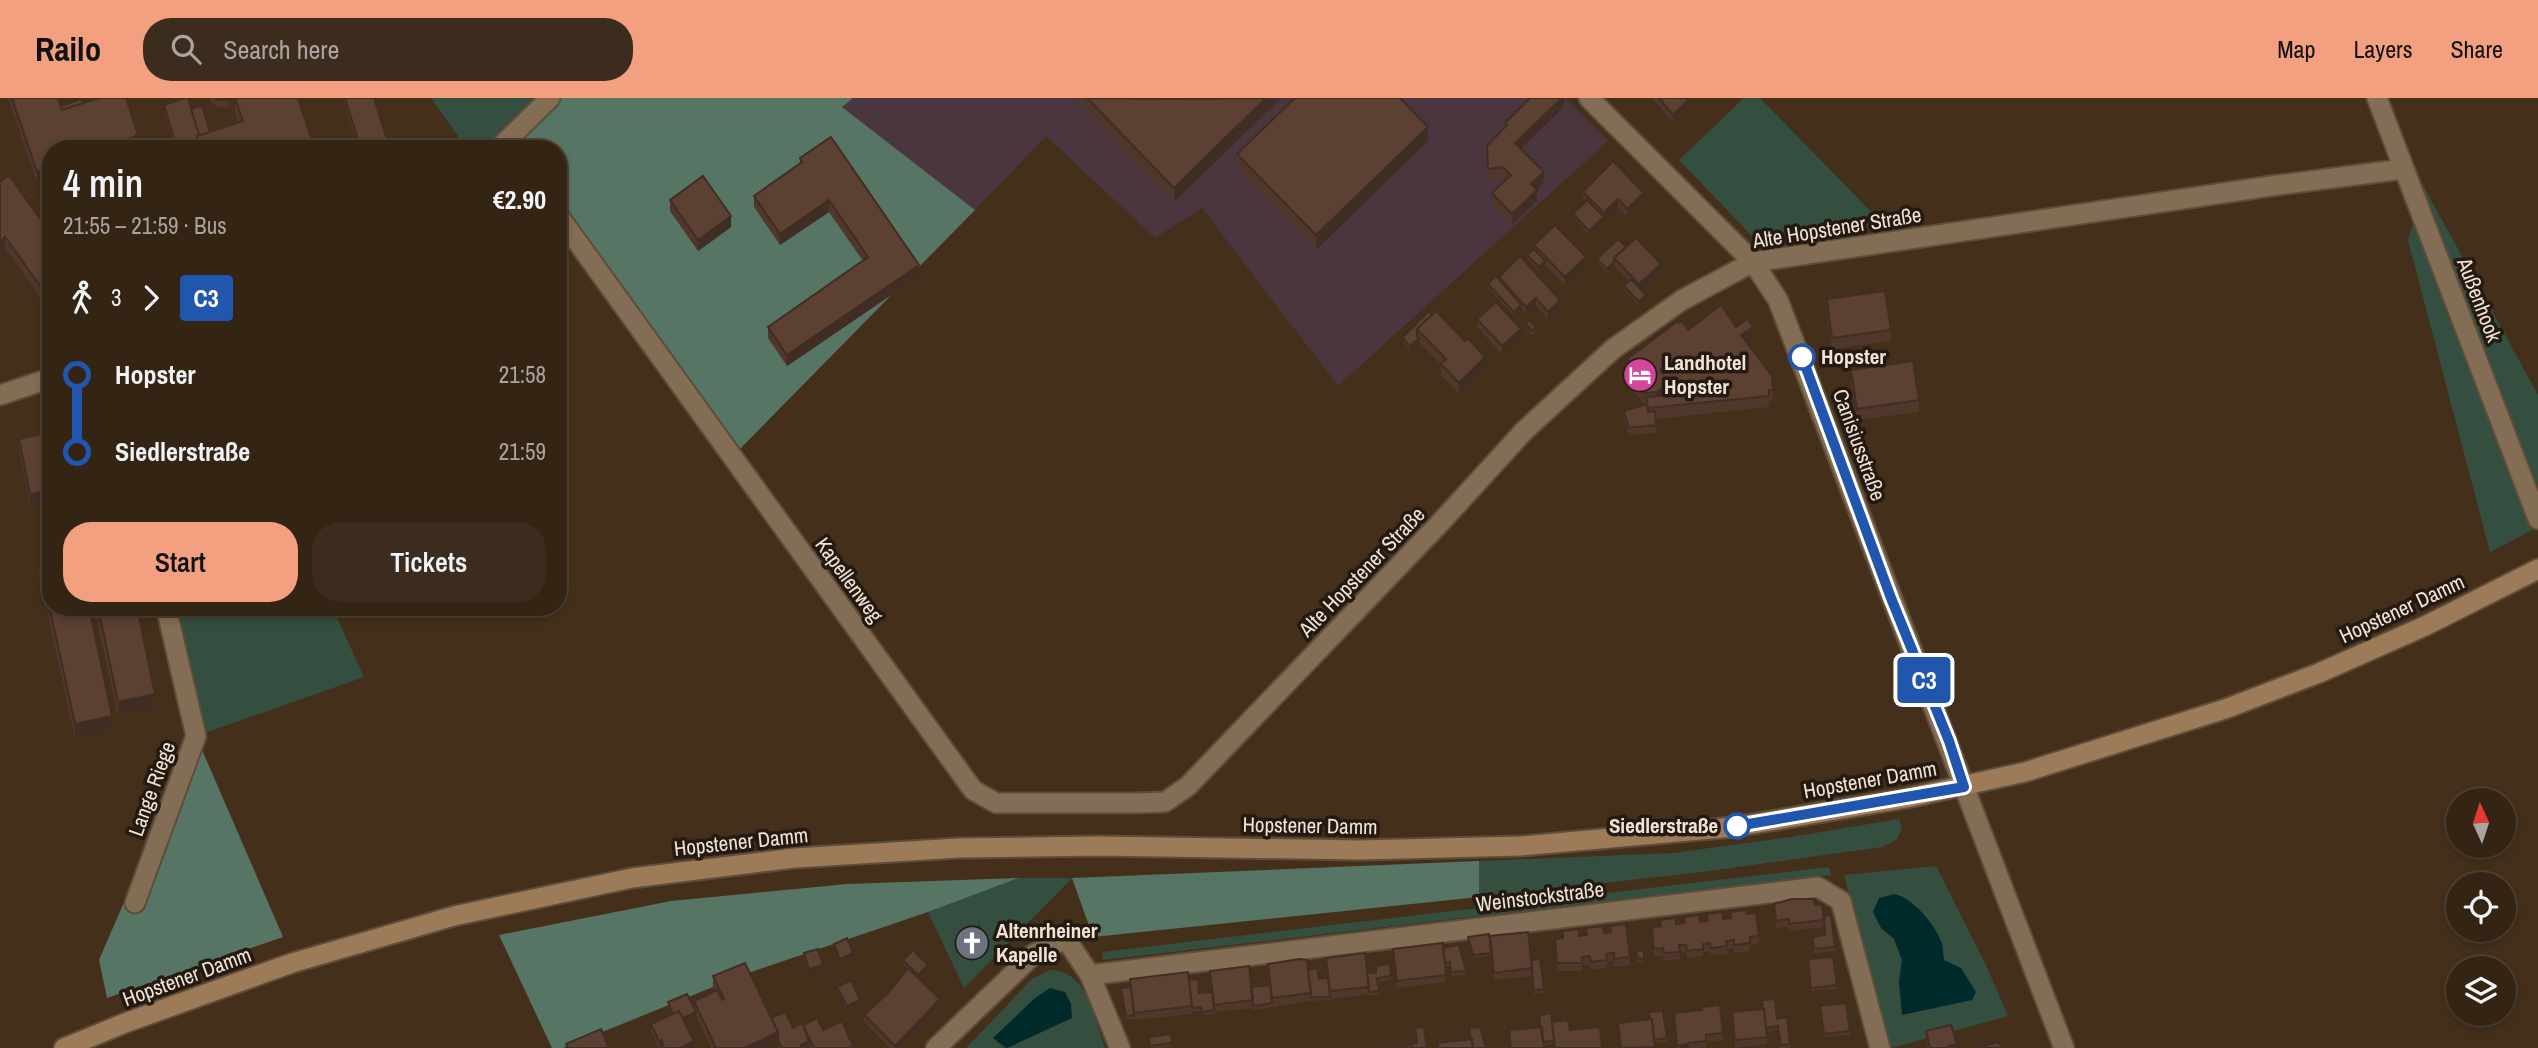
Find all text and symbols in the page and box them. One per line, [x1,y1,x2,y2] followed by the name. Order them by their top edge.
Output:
[143,18,633,81] search box
[35,27,101,71] text: Railo
[167,30,205,68] icon: search
[223,32,339,67] text: Search here
[2277,33,2315,65] text: Map
[2353,33,2412,65] text: Layers
[2450,33,2503,65] text: Share
[63,158,143,209] text: 4 min
[493,182,546,217] text: €2.90
[1750,200,1923,255] street label: Alte Hopstener Straße
[63,210,227,241] text: 21:55 – 21:59 · Bus
[2450,253,2509,346] street label: Außenhook
[63,279,101,317] icon: walk
[132,279,170,317] icon: forward
[111,282,122,313] text: 3
[194,282,219,314] text: C3
[1821,342,1886,371] place label: Hopster
[1789,344,1815,370] marker: Hopster
[1664,348,1746,401] place label: Landhotel Hopster
[1621,356,1659,394] hotel icon: Landhotel Hopster
[115,357,196,392] text: Hopster
[499,359,546,390] text: 21:58
[1826,385,1893,505] street label: Canisiusstraße
[115,434,250,469] text: Siedlerstraße
[499,436,546,467] text: 21:59
[1291,500,1431,644] street label: Alte Hopstener Straße
[63,522,298,602] button: Start
[312,522,546,602] button: Tickets
[809,531,890,628] street label: Kapellenweg
[2335,567,2469,650] street label: Hopstener Damm
[1892,657,1955,703] line badge: C3
[1911,664,1937,696] text: C3
[121,738,182,840] street label: Lange Riege
[1801,754,1939,806] street label: Hopstener Damm
[2446,788,2516,858] north arrow
[2446,788,2516,1026] map controls
[1242,810,1378,841] street label: Hopstener Damm
[1609,811,1718,840] place label: Siedlerstraße
[1724,813,1750,839] marker: Siedlerstraße
[672,820,810,863] street label: Hopstener Damm
[2446,872,2516,942] button: locate
[1474,874,1606,919] street label: Weinstockstraße
[996,916,1098,969] place label: Altenrheiner Kapelle
[953,924,991,962] church icon: Altenrheiner Kapelle
[118,940,255,1013] street label: Hopstener Damm
[2446,956,2516,1026] button: layers

